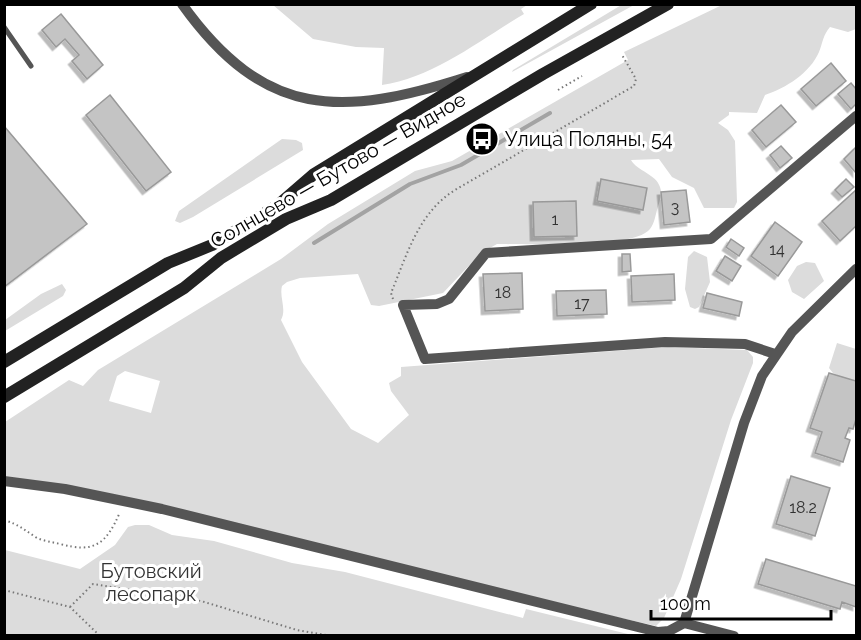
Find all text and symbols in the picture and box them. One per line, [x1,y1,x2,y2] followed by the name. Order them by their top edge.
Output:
[206,87,470,253] street label: Солнцево — Бутово — Видное
[464,121,500,157] bus stop icon: Улица Поляны, 54
[505,127,673,151] place label: Улица Поляны, 54
[671,198,679,217] house number: 3
[552,210,559,229] house number: 1
[769,240,785,259] house number: 14
[495,283,511,302] house number: 18
[574,294,590,313] house number: 17
[789,498,817,517] house number: 18.2
[100,559,202,606] park label: Бутовский лесопарк
[651,583,831,621] scale bar
[660,593,711,614] text: 100 m

